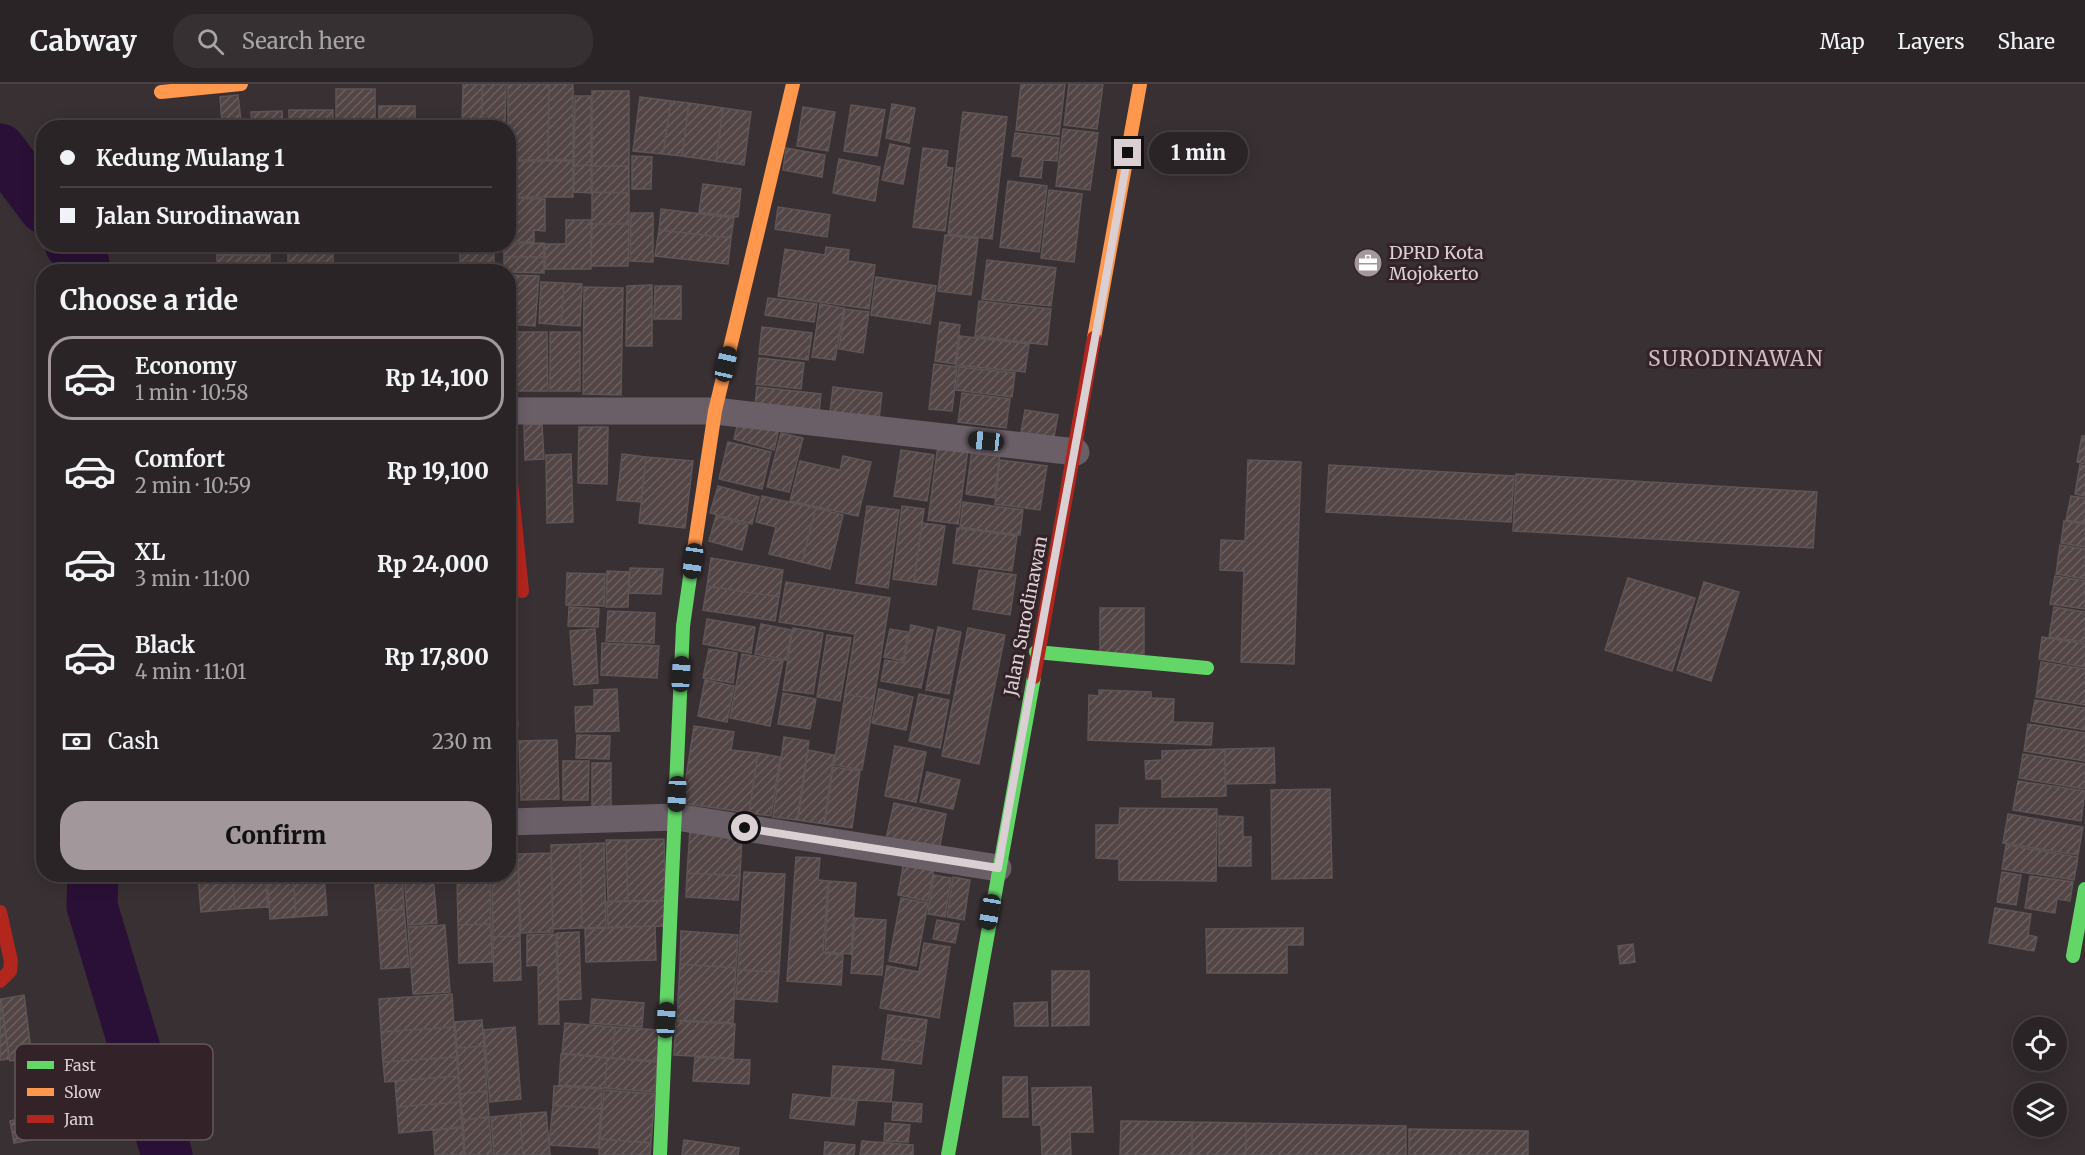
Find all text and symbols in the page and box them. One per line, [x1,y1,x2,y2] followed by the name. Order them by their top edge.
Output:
[173,14,593,68] search box
[30,23,137,59] text: Cabway
[194,25,227,58] icon: search
[242,27,365,55] text: Search here
[1820,28,1865,55] text: Map
[1898,28,1965,55] text: Layers
[1998,28,2055,55] text: Share
[1149,132,1248,174] callout: 1 min
[1114,139,1141,166] route end
[1171,140,1226,165] text: 1 min
[96,144,285,172] text: Kedung Mulang 1
[96,202,300,230] text: Jalan Surodinawan
[1389,241,1484,285] place label: DPRD Kota Mojokerto
[1352,247,1384,279] office icon: DPRD Kota Mojokerto
[60,283,238,317] text: Choose a ride
[713,344,739,384] car
[1648,345,1824,372] district label: SURODINAWAN
[63,351,117,405] icon: car
[135,352,236,380] text: Economy
[385,364,489,392] text: Rp 14,100
[135,380,248,405] text: 1 min · 10:58
[967,430,1005,452] car
[63,444,117,498] icon: car
[135,445,225,473] text: Comfort
[387,457,489,485] text: Rp 19,100
[135,473,251,498] text: 2 min · 10:59
[999,534,1052,699] street label: Jalan Surodinawan
[63,537,117,591] icon: car
[135,538,165,566] text: XL
[682,542,704,580] car
[377,550,489,578] text: Rp 24,000
[135,566,250,591] text: 3 min · 11:00
[63,630,117,684] icon: car
[135,631,195,659] text: Black
[385,643,489,671] text: Rp 17,800
[671,656,691,692] car
[135,659,246,684] text: 4 min · 11:01
[60,725,93,758] icon: cash
[108,727,159,755] text: Cash
[432,729,492,754] text: 230 m
[667,776,687,812] car
[60,801,492,870] button: Confirm
[731,814,758,841] route start
[978,893,1002,931] car
[656,1002,676,1038] car
[2013,1017,2067,1137] map controls
[2013,1017,2067,1071] button: locate
[15,1044,213,1140] legend
[64,1055,97,1075] text: Fast
[64,1082,102,1102] text: Slow
[2013,1083,2067,1137] button: layers
[63,1109,94,1129] text: Jam

